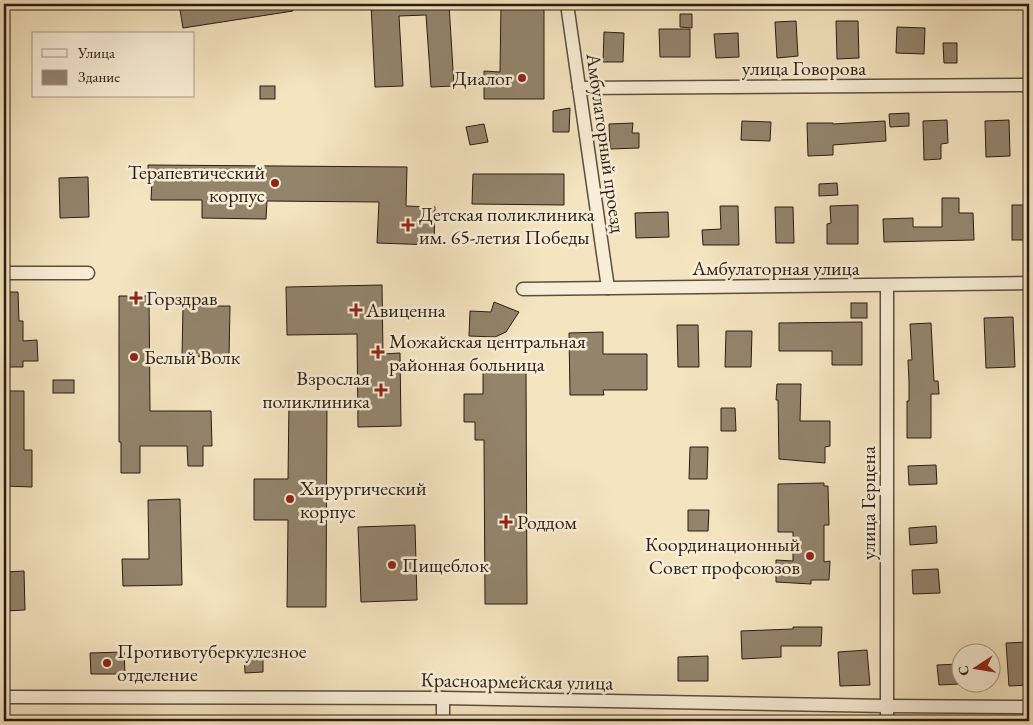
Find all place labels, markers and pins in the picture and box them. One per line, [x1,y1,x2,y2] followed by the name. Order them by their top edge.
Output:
[453,65,512,91] place label: Диалог
[516,72,528,84] marker: Диалог
[128,159,265,208] place label: Терапевтический корпус
[269,177,281,189] marker: Терапевтический корпус
[419,201,595,250] place label: Детская поликлиника им. 65-летия Победы
[401,218,415,232] marker: Детская поликлиника им. 65-летия Победы
[146,285,217,311] place label: Горздрав
[130,292,142,304] marker: Горздрав
[365,297,446,323] place label: Авиценна
[350,304,362,316] marker: Авиценна
[389,328,586,377] place label: Можайская центральная районная больница
[144,344,241,370] place label: Белый Волк
[371,345,385,359] marker: Можайская центральная районная больница
[128,351,140,363] marker: Белый Волк
[262,365,370,414] place label: Взрослая поликлиника
[374,383,388,397] marker: Взрослая поликлиника
[299,475,427,524] place label: Хирургический корпус
[284,493,296,505] marker: Хирургический корпус
[517,509,577,535] place label: Роддом
[499,515,513,529] marker: Роддом
[645,531,800,580] place label: Координационный Совет профсоюзов
[804,550,816,562] marker: Координационный Совет профсоюзов
[402,552,489,578] place label: Пищеблок
[386,559,398,571] marker: Пищеблок
[117,638,307,687] place label: Противотуберкулезное отделение
[101,657,113,669] marker: Противотуберкулезное отделение

